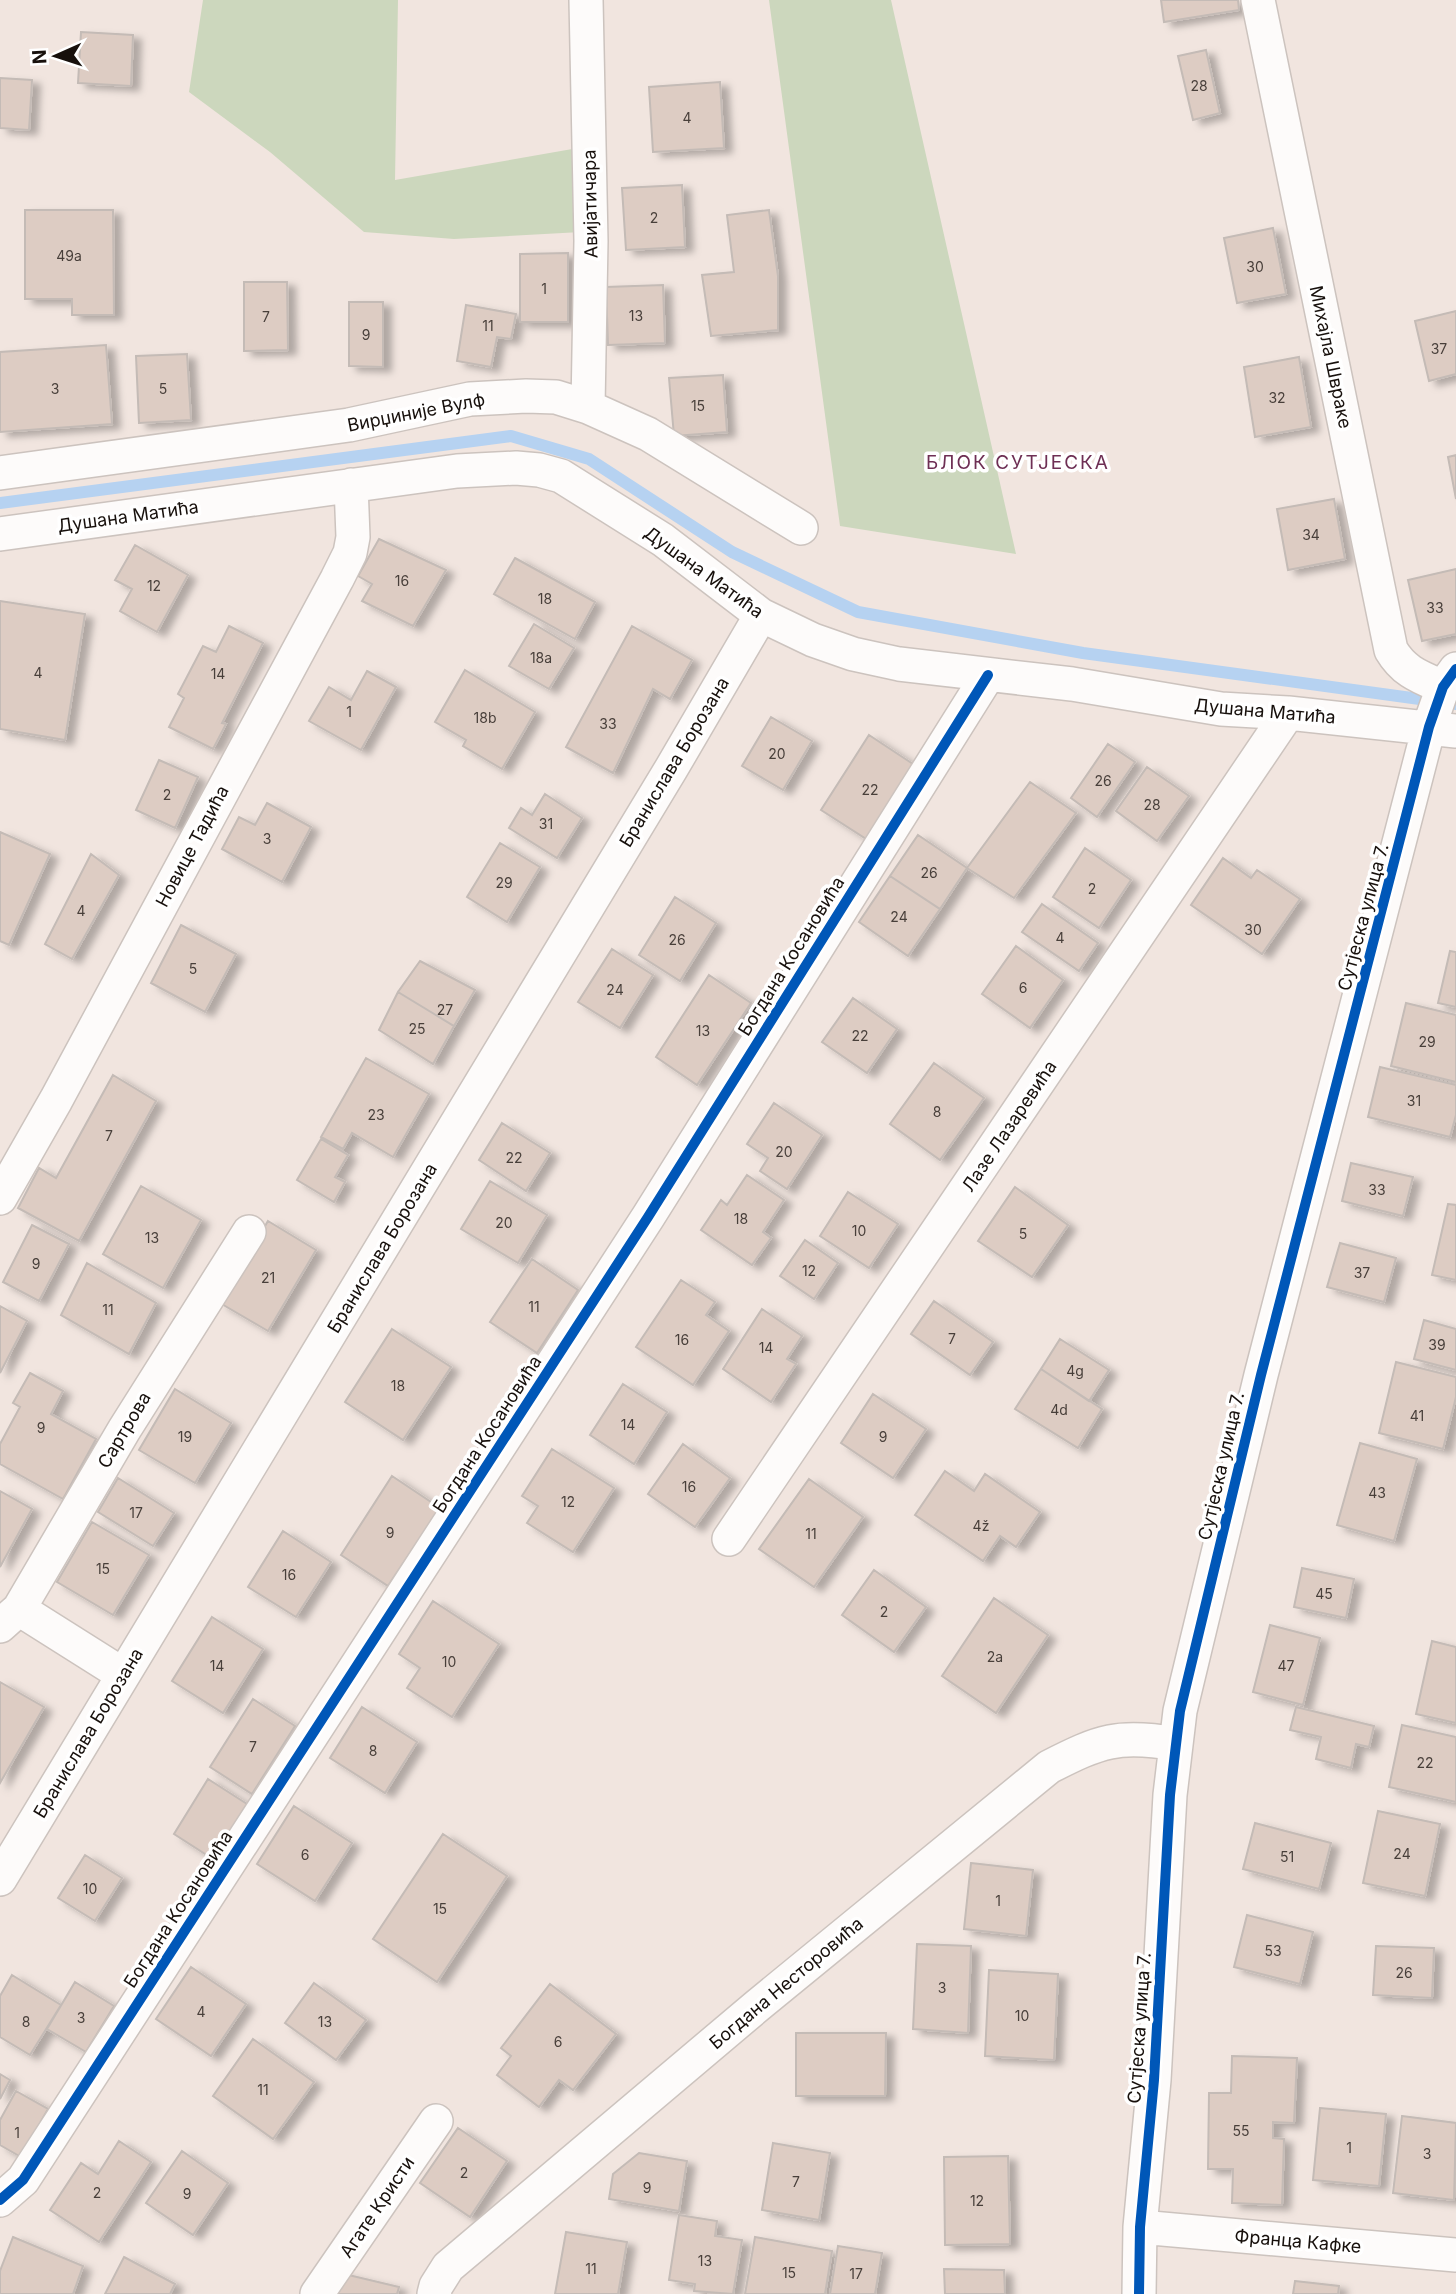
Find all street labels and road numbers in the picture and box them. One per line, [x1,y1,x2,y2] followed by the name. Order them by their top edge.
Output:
[579,149,601,259] street label: Авијатичара
[1306,284,1356,430] street label: Михајла Швраке
[345,388,487,436] street label: Вирџиније Вулф
[56,496,200,536] street label: Душана Матића
[640,522,768,622] street label: Душана Матића
[615,673,733,851] street label: Бранислава Борозана
[1193,694,1337,728] street label: Душана Матића
[151,782,233,910] street label: Новице Тадића
[1333,841,1393,993] street label: Сутјеска улица 7.
[734,873,848,1039] street label: Богдана Косановића
[957,1056,1061,1196] street label: Лазе Лазаревића
[323,1159,441,1337] street label: Бранислава Борозана
[428,1351,546,1517] street label: Богдана Косановића
[93,1388,155,1472] street label: Сартрова
[1194,1390,1248,1542] street label: Сутјеска улица 7.
[29,1644,147,1822] street label: Бранислава Борозана
[119,1826,237,1992] street label: Богдана Косановића
[705,1913,867,2053] street label: Богдана Несторовића
[1123,1952,1155,2104] street label: Сутјеска улица 7.
[335,2152,419,2262] street label: Агате Кристи
[1234,2225,1362,2257] street label: Франца Кафке

